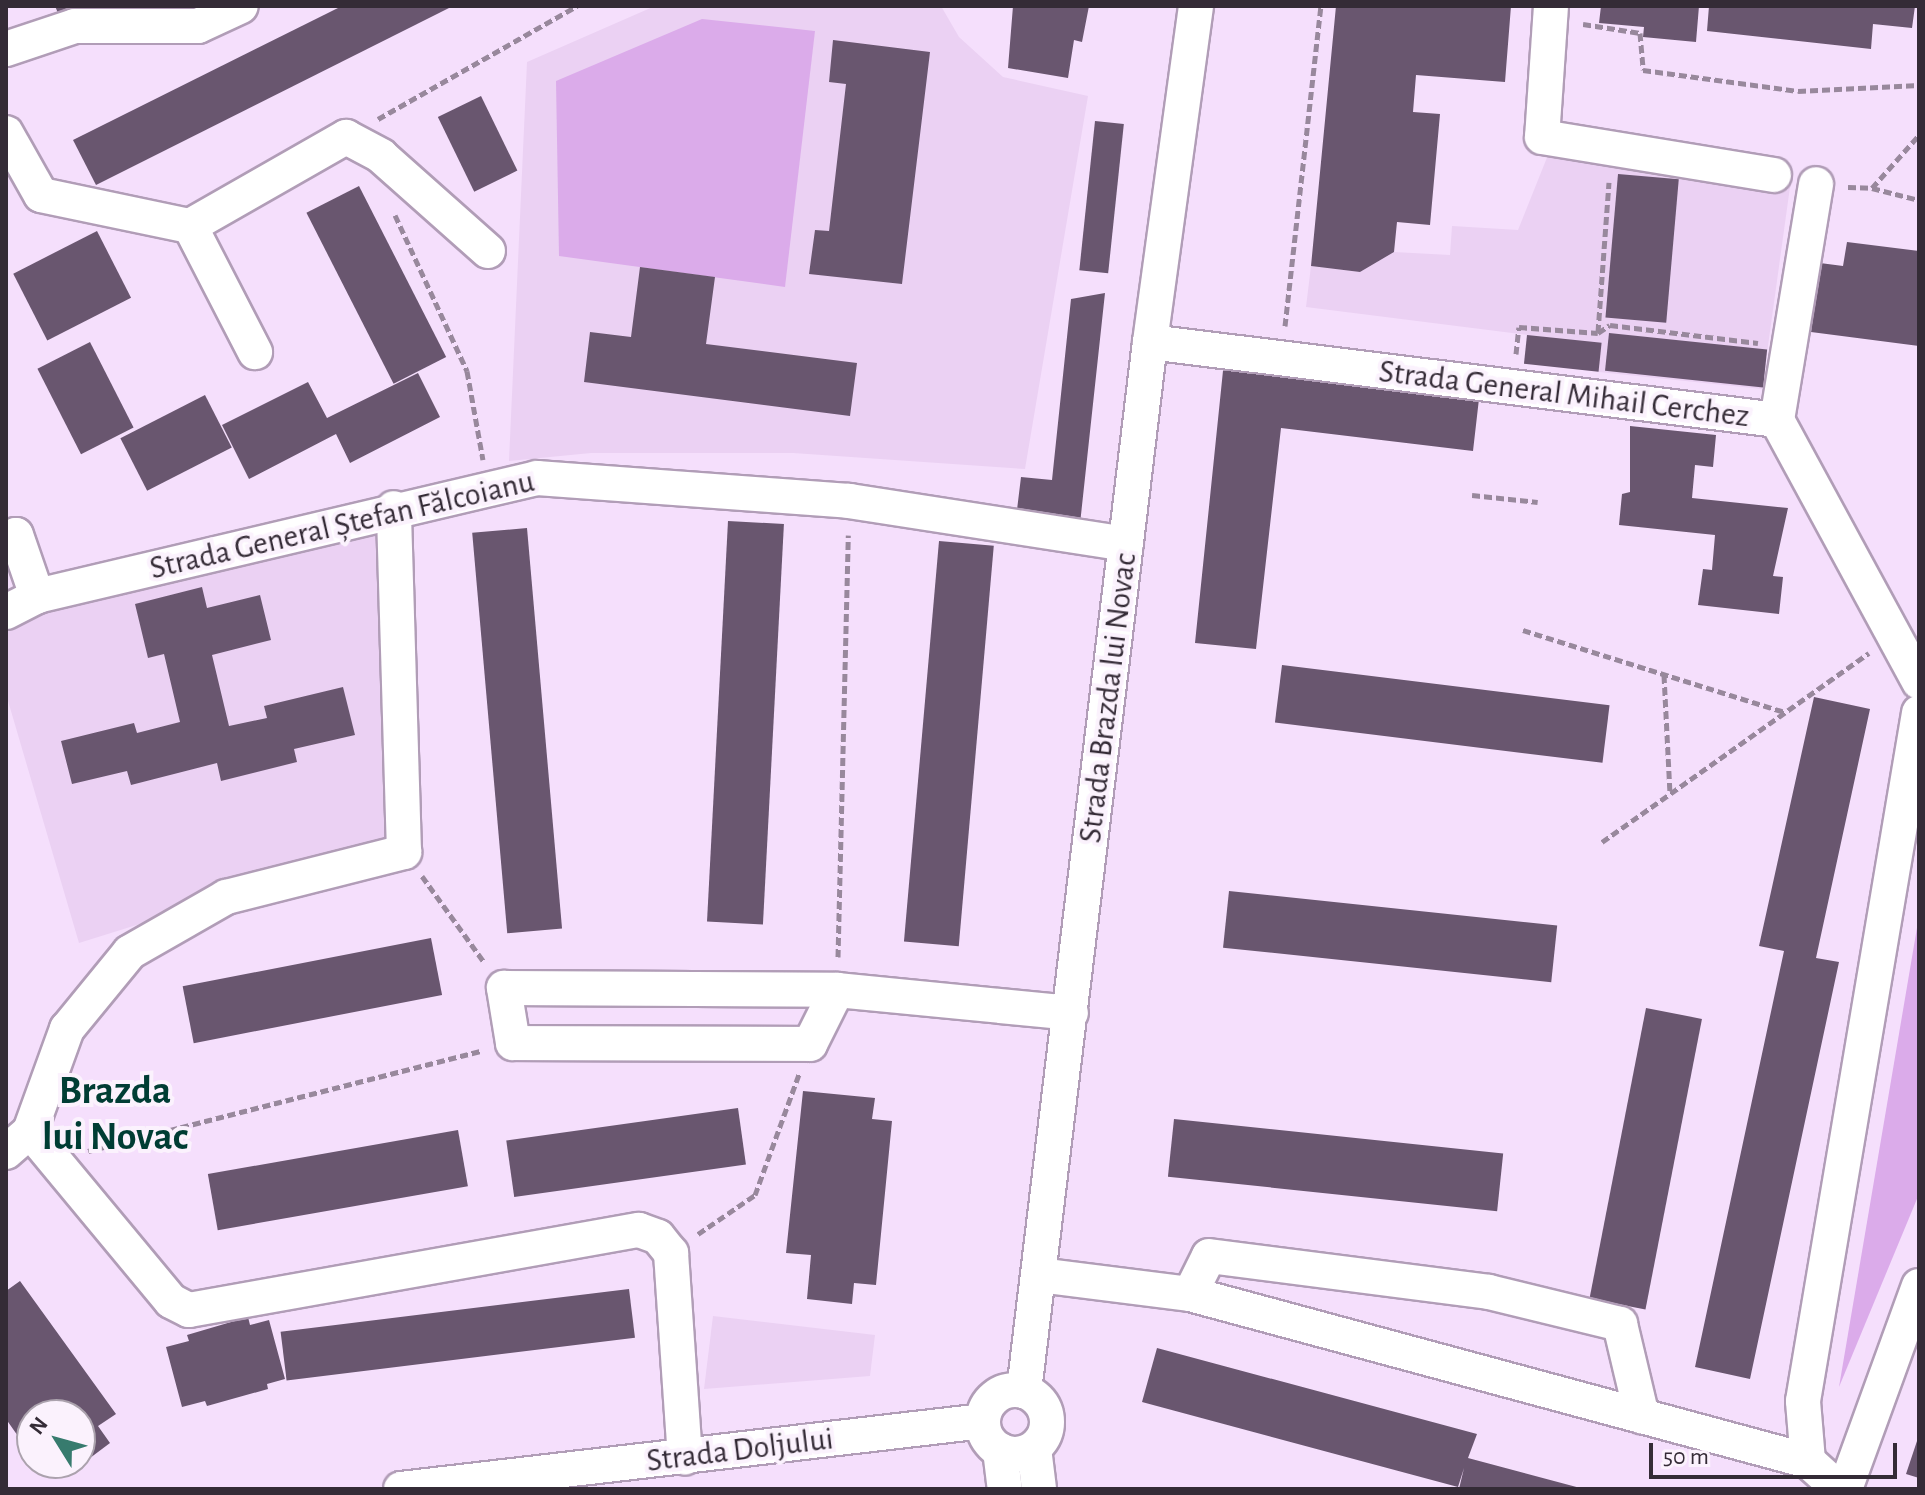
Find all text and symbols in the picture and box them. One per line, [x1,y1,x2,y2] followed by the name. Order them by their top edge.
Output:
[1377,352,1751,436] street label: Strada General Mihail Cerchez
[146,462,538,588] street label: Strada General Ștefan Fălcoianu
[1071,551,1145,845] street label: Strada Brazda lui Novac
[42,1067,188,1161] district label: Brazda lui Novac
[16,1399,96,1479] north arrow
[25,1413,52,1438] text: N
[644,1420,836,1480] street label: Strada Doljului
[1653,1427,1901,1477] scale bar
[1663,1445,1709,1469] text: 50 m

